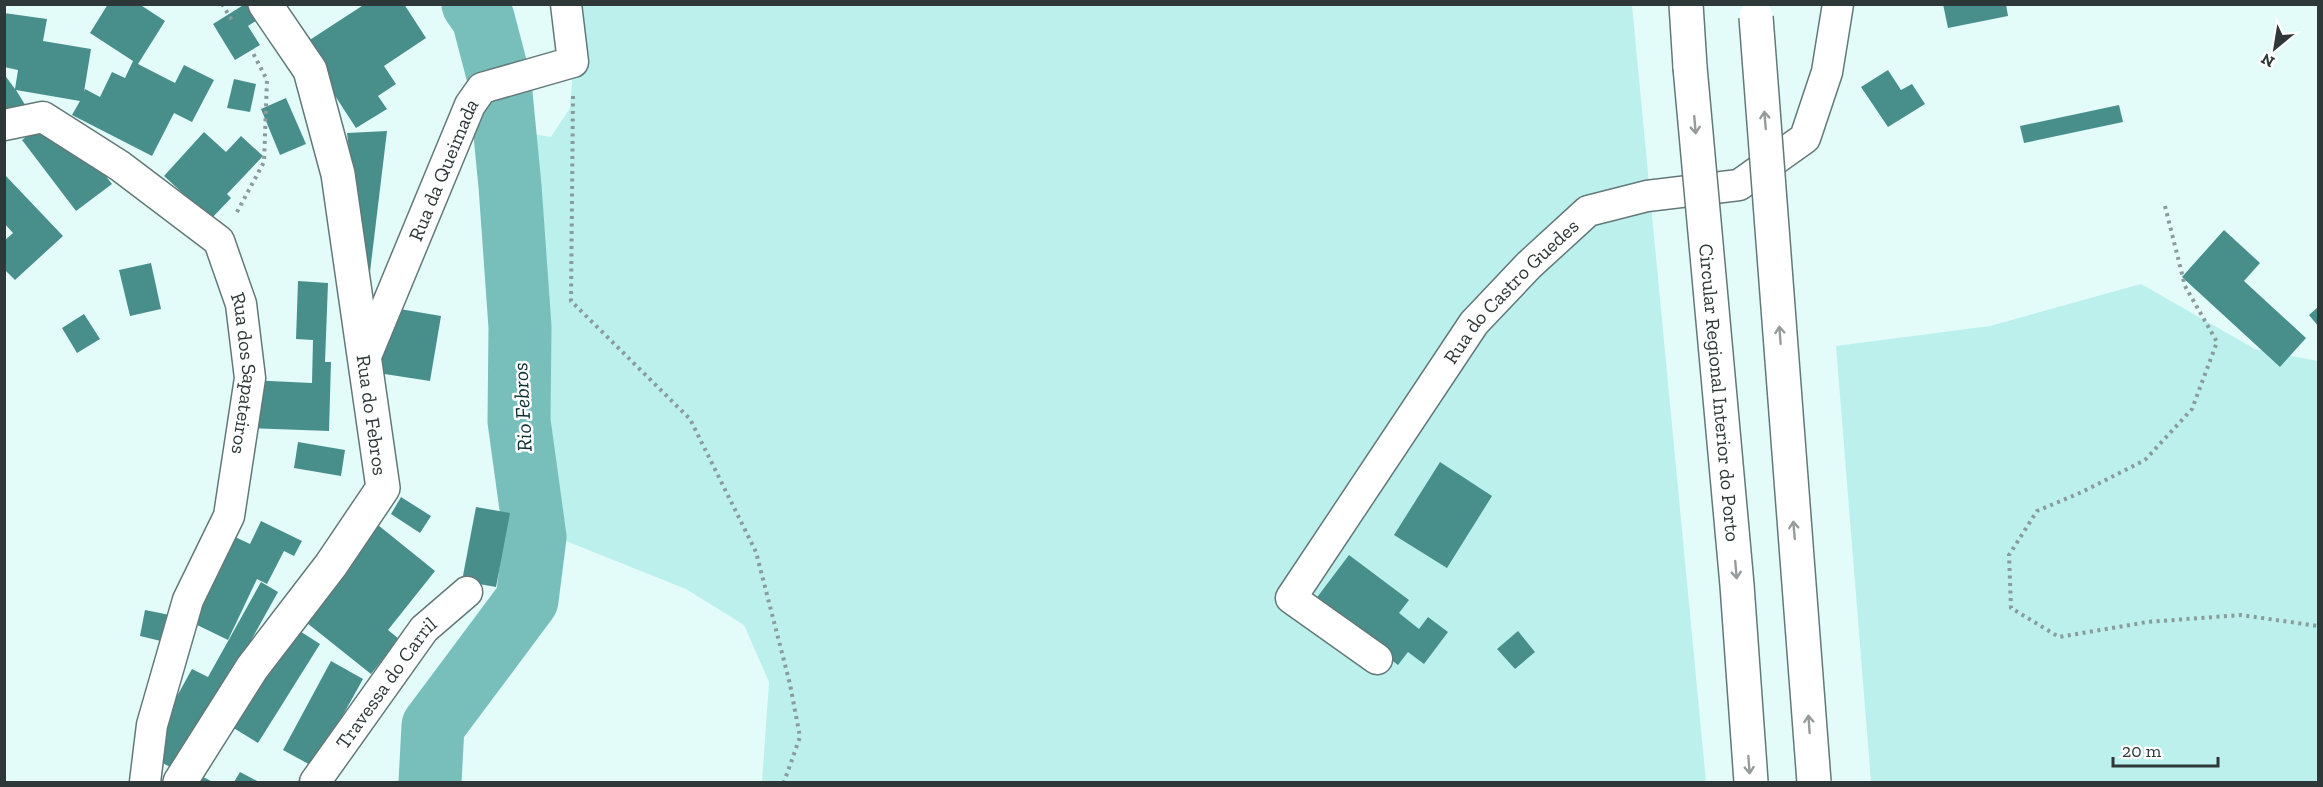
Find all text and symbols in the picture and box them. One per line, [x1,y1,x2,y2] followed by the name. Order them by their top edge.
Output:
[2245,18,2305,78] north arrow
[2258,49,2278,72] text: N
[403,93,483,244] street label: Rua da Queimada
[1759,110,1770,130] one-way arrow
[1690,115,1701,134] one-way arrow
[1438,214,1584,368] street label: Rua do Castro Guedes
[1694,243,1745,543] street label: Circular Regional Interior do Porto
[226,289,262,456] street label: Rua dos Sapateiros
[1775,326,1786,346] one-way arrow
[352,353,392,477] street label: Rua do Febros
[507,362,537,452] water label: Rio Febros
[1788,520,1799,540] one-way arrow
[1730,560,1741,580] one-way arrow
[330,612,441,753] street label: Travessa do Carril
[1804,715,1815,735] one-way arrow
[2113,730,2218,768] scale bar
[2122,740,2162,762] text: 20 m
[1744,754,1755,774] one-way arrow

